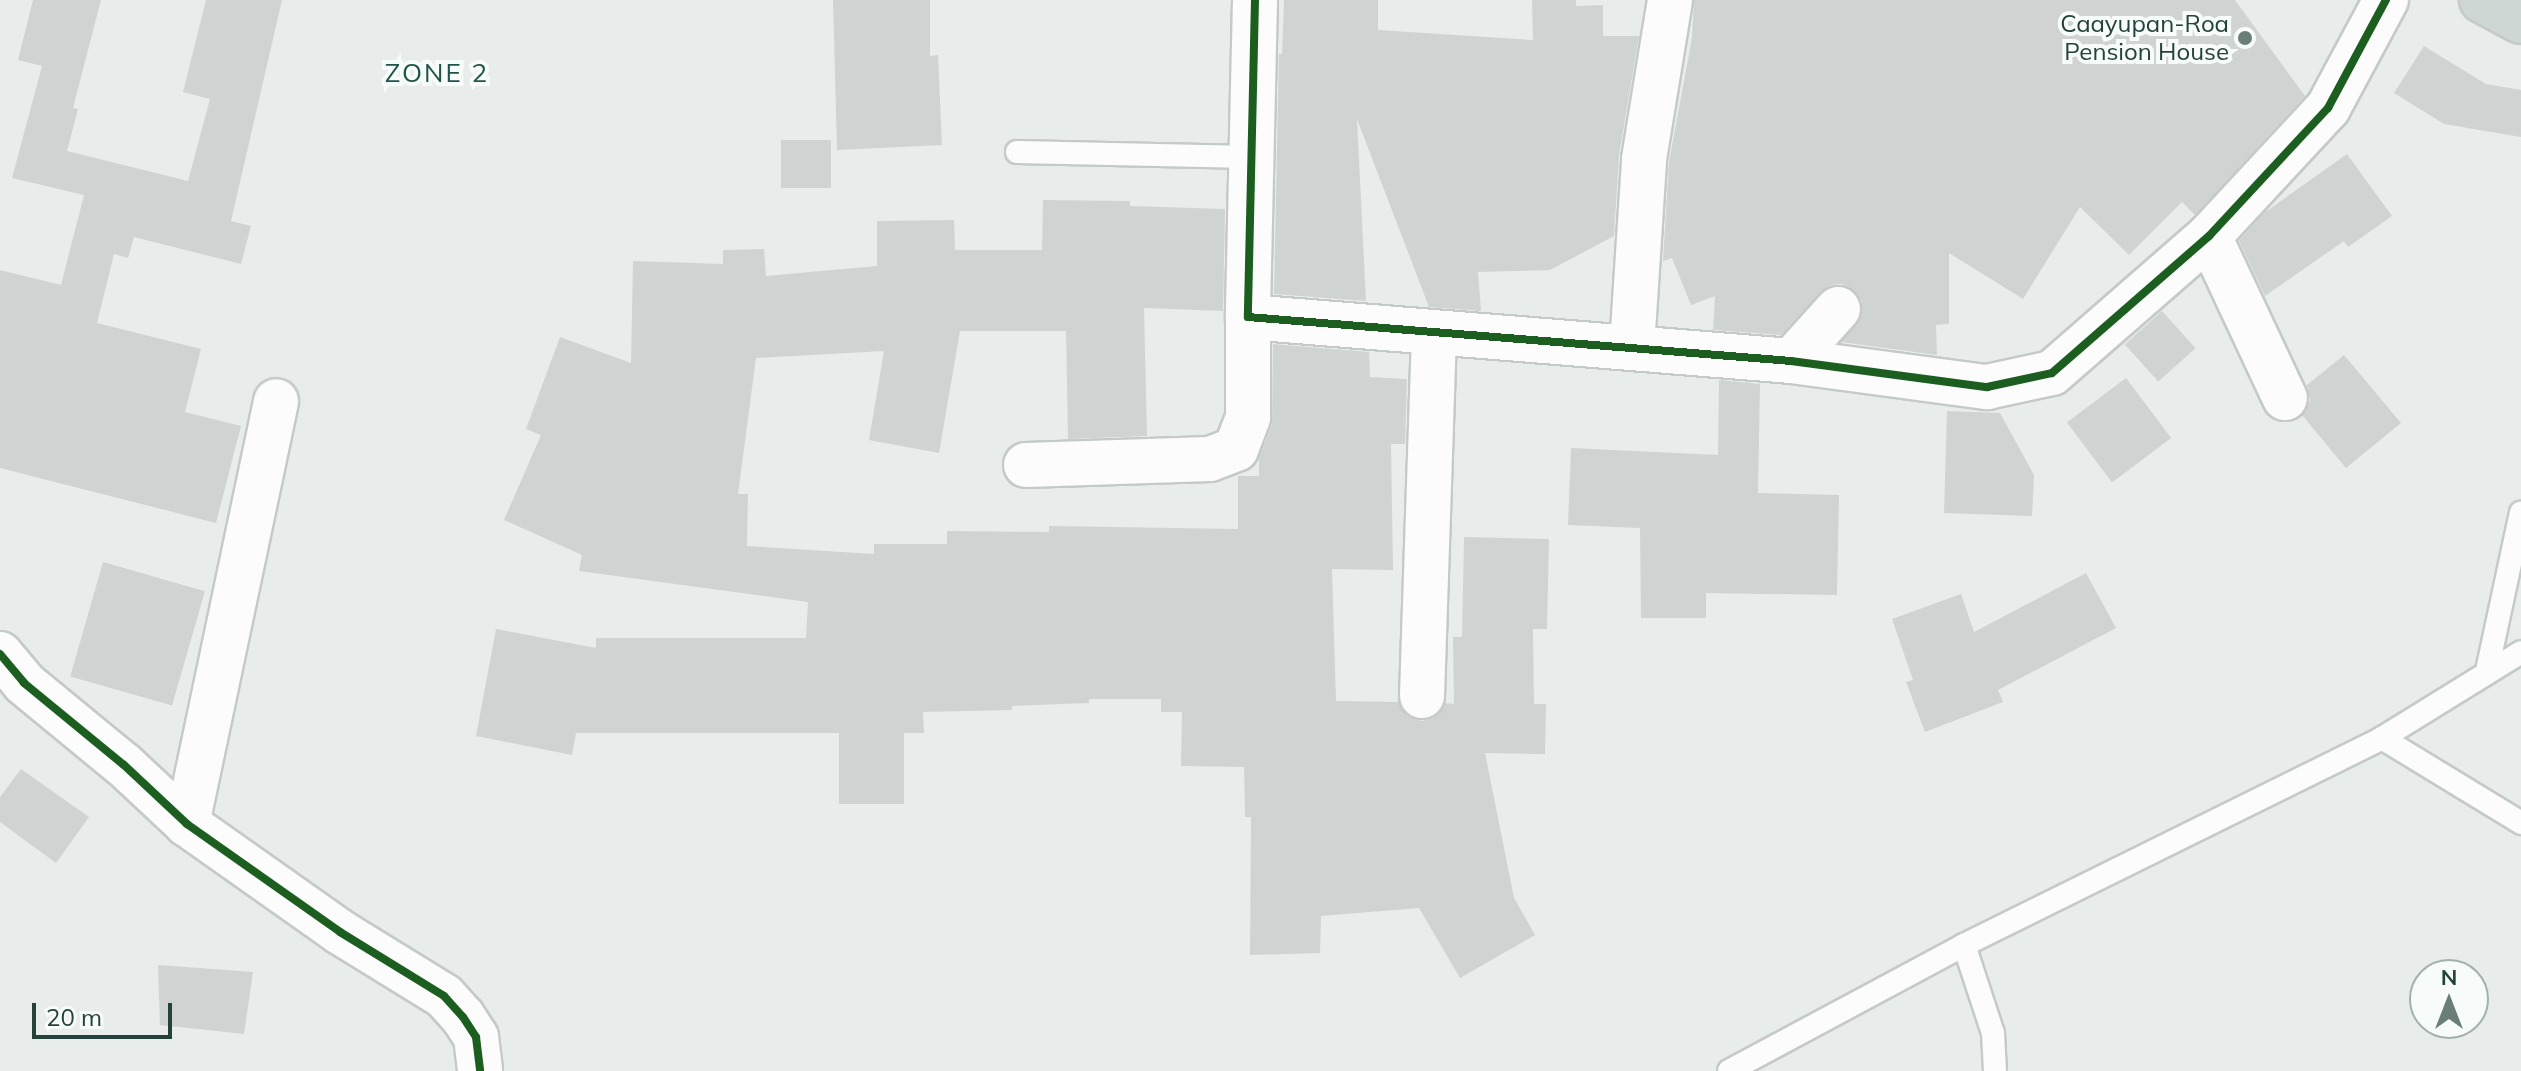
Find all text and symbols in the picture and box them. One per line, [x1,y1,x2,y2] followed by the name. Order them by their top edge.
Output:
[2060,10,2229,66] place label: Caayupan-Roa Pension House
[2236,29,2254,47] marker: Caayupan-Roa Pension House
[385,57,489,89] district label: ZONE 2
[2409,959,2489,1039] north arrow
[2441,963,2457,991] text: N
[36,987,176,1037] scale bar
[46,1002,102,1032] text: 20 m

